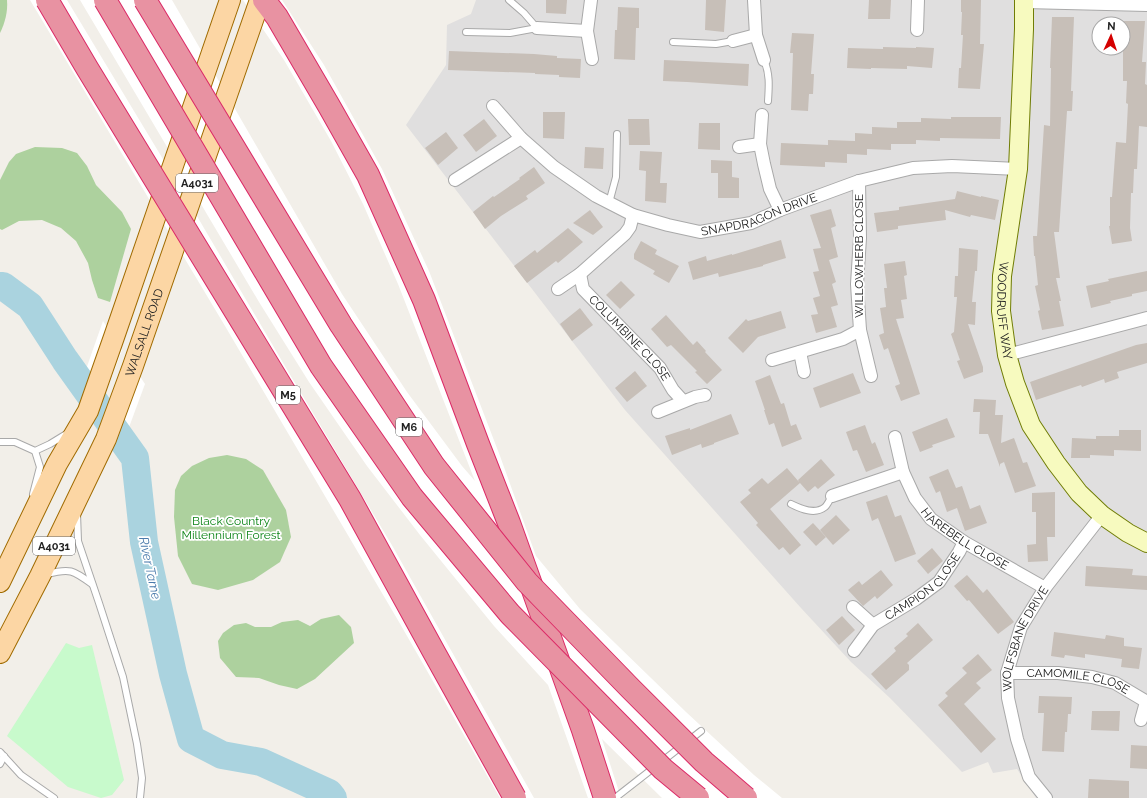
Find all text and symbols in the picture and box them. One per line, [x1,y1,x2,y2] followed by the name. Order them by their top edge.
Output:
[1091,16,1131,56] north arrow
[1107,20,1116,33] text: N
[176,174,218,192] road number: A4031
[700,190,819,239] street label: SNAPDRAGON DRIVE
[852,194,866,318] street label: WILLOWHERB CLOSE
[994,260,1015,362] street label: WOODRUFF WAY
[123,286,166,379] street label: WALSALL ROAD
[586,292,673,383] street label: COLUMBINE CLOSE
[276,386,300,404] road number: M5
[396,418,422,436] road number: M6
[918,505,1011,573] street label: HAREBELL CLOSE
[181,514,281,542] park label: Black Country Millennium Forest
[136,535,164,601] water label: River Tame
[33,537,75,555] road number: A4031
[882,550,963,623] street label: CAMPION CLOSE
[1000,584,1051,692] street label: WOLFSBANE DRIVE
[1026,666,1132,697] street label: CAMOMILE CLOSE

